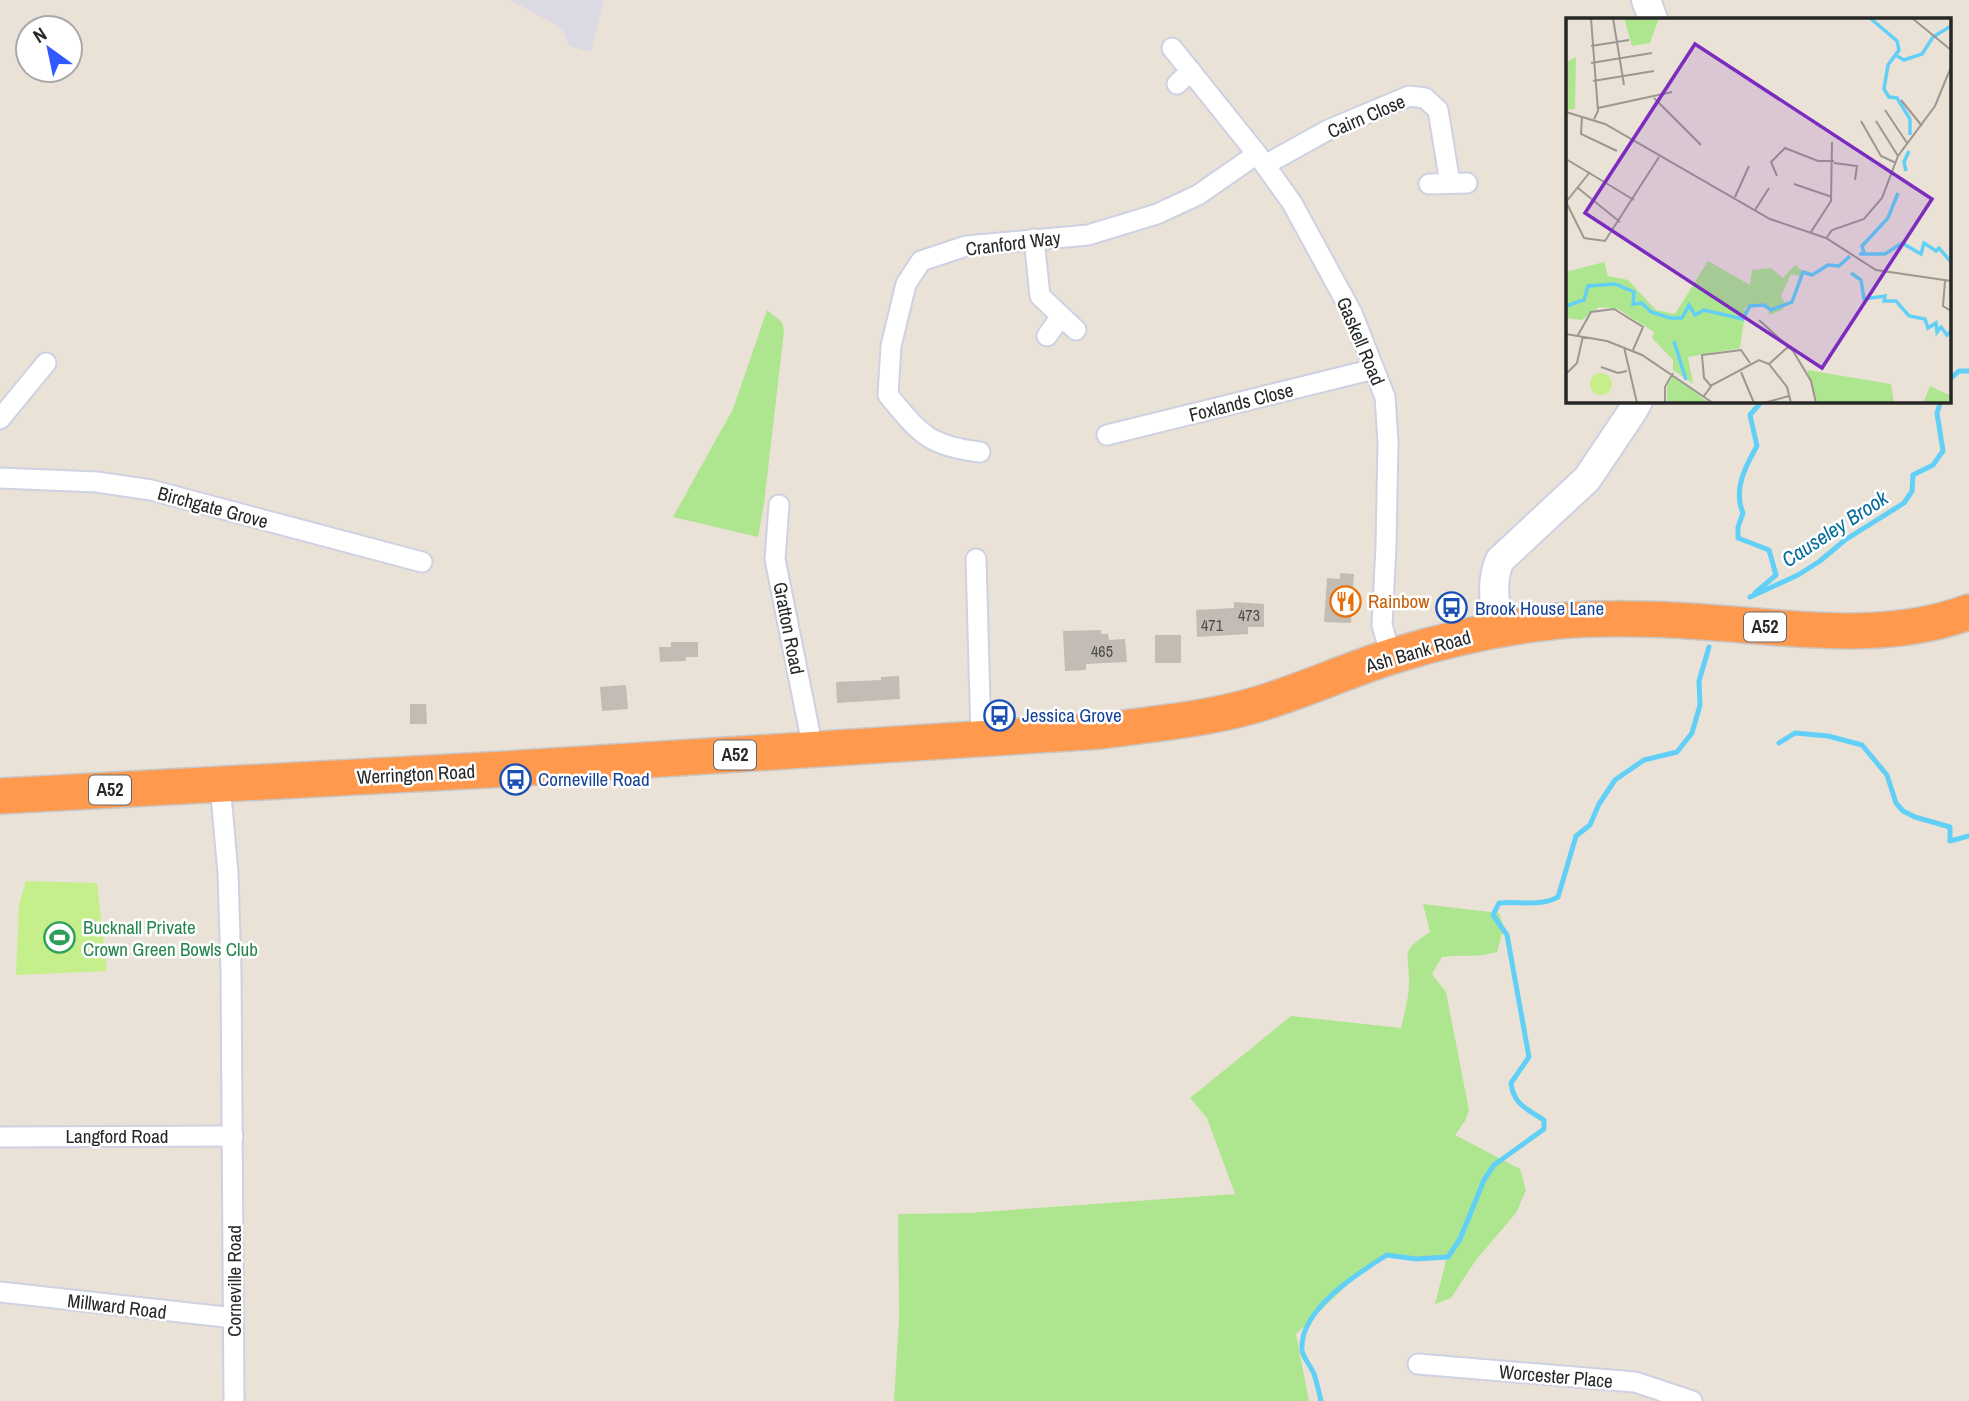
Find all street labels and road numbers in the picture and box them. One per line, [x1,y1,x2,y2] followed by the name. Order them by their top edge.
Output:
[1323,88,1409,144] street label: Cairn Close
[964,224,1062,262] street label: Cranford Way
[1331,293,1391,389] street label: Gaskell Road
[1186,376,1296,428] street label: Foxlands Close
[155,480,271,534] street label: Birchgate Grove
[767,580,811,676] street label: Gratton Road
[1744,612,1786,642] road number: A52
[1361,624,1474,679] street label: Ash Bank Road
[714,740,756,770] road number: A52
[356,758,476,790] street label: Werrington Road
[89,776,131,804] road number: A52
[65,1123,169,1149] street label: Langford Road
[221,1225,247,1337] street label: Corneville Road
[66,1287,168,1325] street label: Millward Road
[1498,1358,1614,1394] street label: Worcester Place

